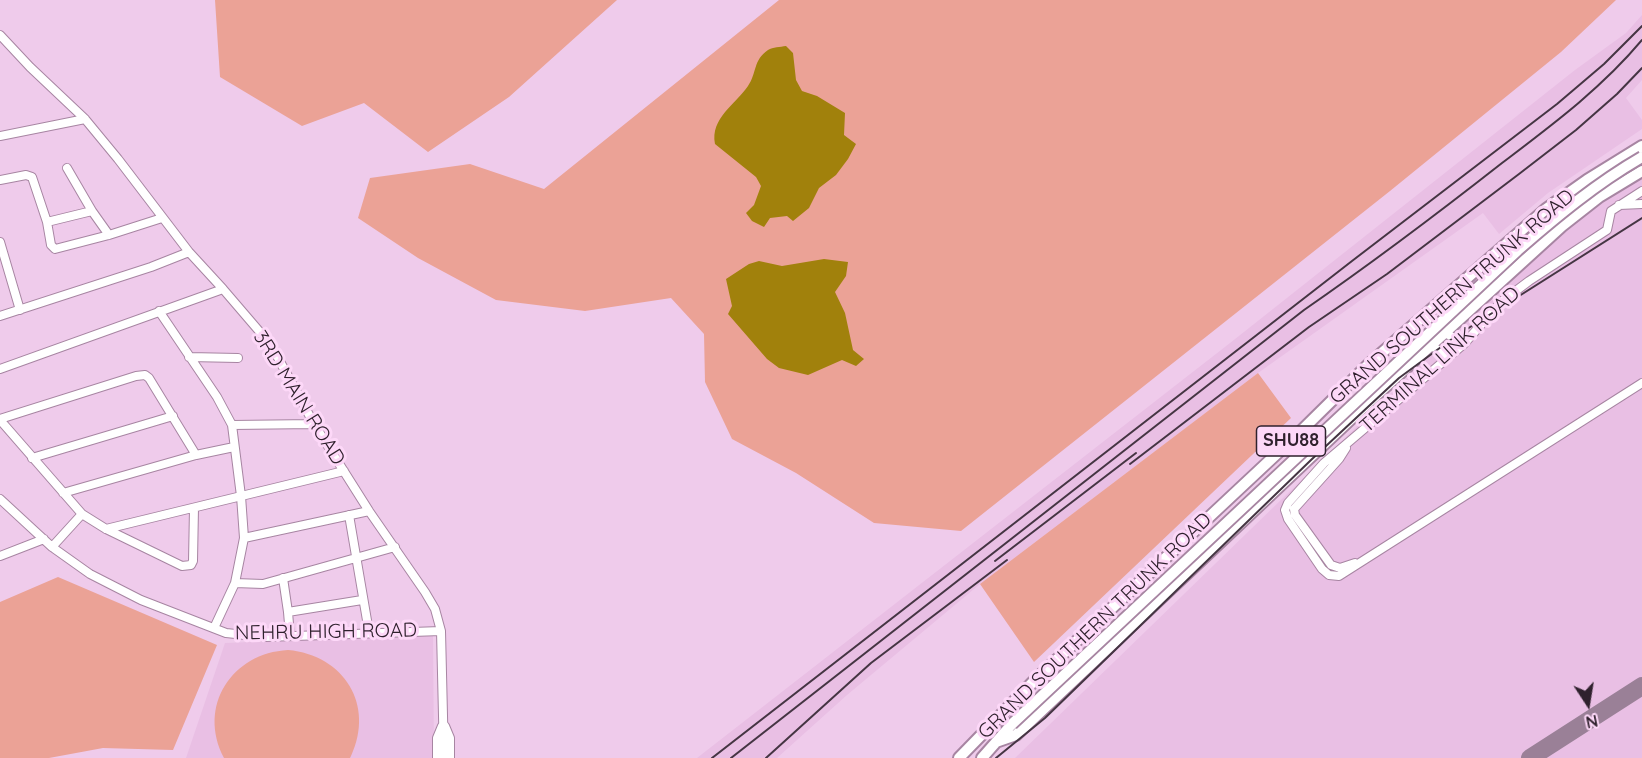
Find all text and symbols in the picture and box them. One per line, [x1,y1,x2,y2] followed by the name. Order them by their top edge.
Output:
[1325,184,1579,410] street label: GRAND SOUTHERN TRUNK ROAD
[1355,282,1525,438] street label: TERMINAL LINK ROAD
[248,326,350,470] street label: 3RD MAIN ROAD
[1256,426,1326,456] road number: SHU88
[973,508,1217,744] street label: GRAND SOUTHERN TRUNK ROAD
[235,618,417,646] street label: NEHRU HIGH ROAD
[1558,674,1618,734] north arrow
[1584,711,1600,733] text: N

